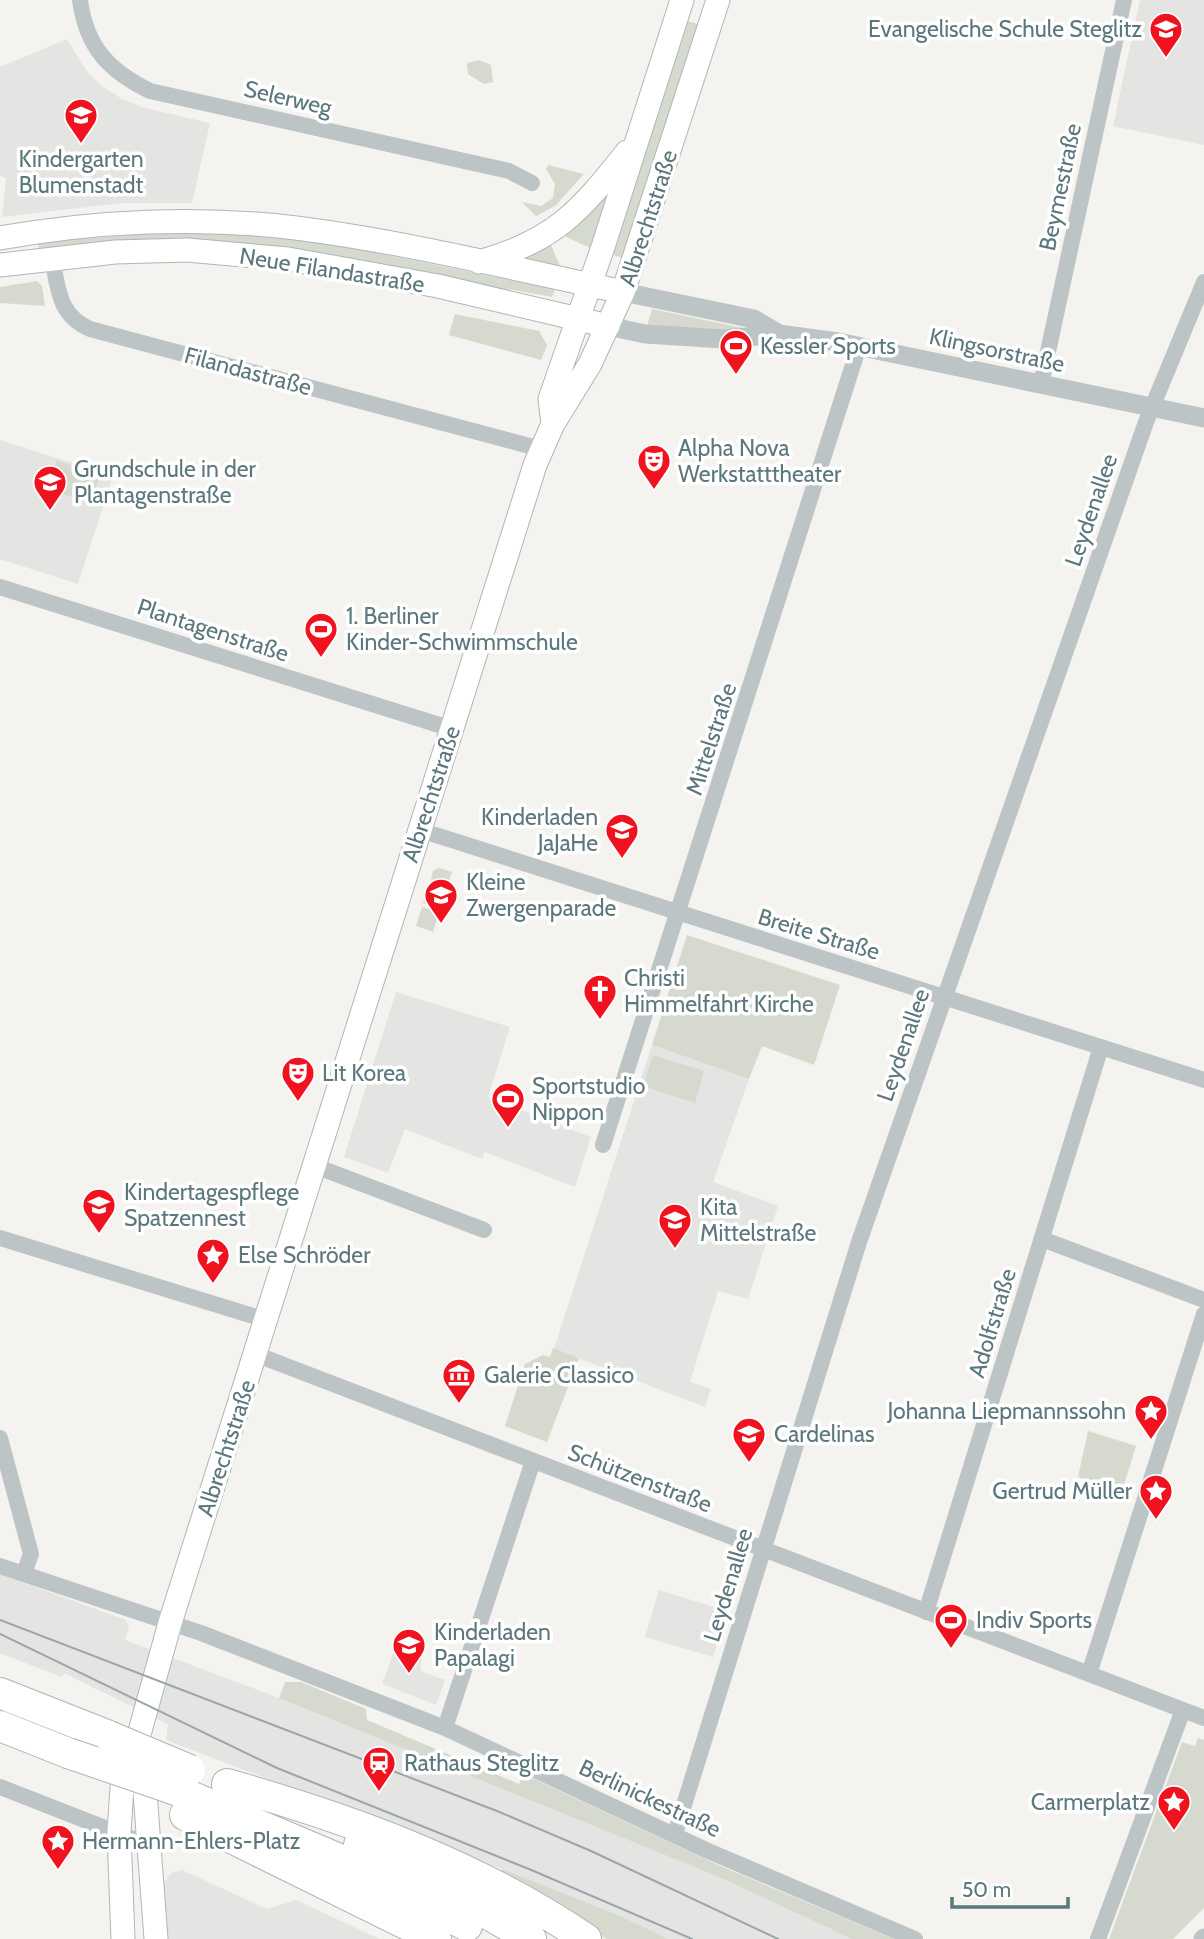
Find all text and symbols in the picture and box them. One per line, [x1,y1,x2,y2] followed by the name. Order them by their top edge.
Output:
[1147,10,1185,59] school or university icon: Evangelische Schule Steglitz
[868,15,1142,43] place label: Evangelische Schule Steglitz
[241,74,335,122] street label: Selerweg
[62,96,100,145] school or university icon: Kindergarten Blumenstadt
[1033,121,1087,253] street label: Beymestraße
[18,145,144,199] place label: Kindergarten Blumenstadt
[613,146,683,290] street label: Albrechtstraße
[238,242,427,298] street label: Neue Filandastraße
[927,322,1067,378] street label: Klingsorstraße
[717,327,755,376] sports icon: Kessler Sports
[760,332,896,360] place label: Kessler Sports
[181,341,315,401] street label: Filandastraße
[678,434,842,488] place label: Alpha Nova Werkstatttheater
[635,442,673,491] theatre icon: Alpha Nova Werkstatttheater
[1059,450,1123,570] street label: Leydenallee
[74,455,256,509] place label: Grundschule in der Plantagenstraße
[31,463,69,512] school or university icon: Grundschule in der Plantagenstraße
[134,592,292,668] street label: Plantagenstraße
[346,602,578,656] place label: 1. Berliner Kinder-Schwimmschule
[302,610,340,659] sports icon: 1. Berliner Kinder-Schwimmschule
[680,679,742,799] street label: Mittelstraße
[396,722,466,866] street label: Albrechtstraße
[481,803,598,857] place label: Kinderladen JaJaHe
[603,811,641,860] school or university icon: Kinderladen JaJaHe
[466,868,617,922] place label: Kleine Zwergenparade
[422,876,460,925] school or university icon: Kleine Zwergenparade
[755,902,883,966] street label: Breite Straße
[624,964,814,1018] place label: Christi Himmelfahrt Kirche
[581,972,619,1021] church icon: Christi Himmelfahrt Kirche
[871,985,935,1105] street label: Leydenallee
[279,1054,317,1103] theatre icon: Lit Korea
[322,1059,406,1087] place label: Lit Korea
[532,1072,645,1126] place label: Sportstudio Nippon
[489,1080,527,1129] sports icon: Sportstudio Nippon
[124,1178,300,1232] place label: Kindertagespflege Spatzennest
[80,1186,118,1235] school or university icon: Kindertagespflege Spatzennest
[700,1193,817,1247] place label: Kita Mittelstraße
[656,1201,694,1250] school or university icon: Kita Mittelstraße
[194,1236,232,1285] place icon: Else Schröder
[238,1241,371,1269] place label: Else Schröder
[962,1265,1022,1381] street label: Adolfstraße
[440,1356,478,1405] museum icon: Galerie Classico
[484,1361,634,1389] place label: Galerie Classico
[191,1376,261,1520] street label: Albrechtstraße
[1132,1392,1170,1441] place icon: Johanna Liepmannssohn
[886,1397,1126,1425] place label: Johanna Liepmannssohn
[730,1415,768,1464] school or university icon: Cardelinas
[774,1420,874,1448] place label: Cardelinas
[564,1438,716,1518] street label: Schützenstraße
[1137,1472,1175,1521] place icon: Gertrud Müller
[992,1477,1133,1505] place label: Gertrud Müller
[697,1525,759,1645] street label: Leydenallee
[932,1601,970,1650] sports icon: Indiv Sports
[976,1606,1092,1634] place label: Indiv Sports
[434,1618,551,1672] place label: Kinderladen Papalagi
[390,1626,428,1675] school or university icon: Kinderladen Papalagi
[360,1744,398,1793] station icon: Rathaus Steglitz
[404,1749,560,1777] place label: Rathaus Steglitz
[575,1753,726,1843] street label: Berlinickestraße
[1155,1783,1193,1832] place icon: Carmerplatz
[1031,1788,1150,1816] place label: Carmerplatz
[39,1822,77,1871] place icon: Hermann-Ehlers-Platz
[82,1827,301,1855] place label: Hermann-Ehlers-Platz
[952,1866,1068,1910] scale bar
[962,1877,1011,1902] text: 50 m

